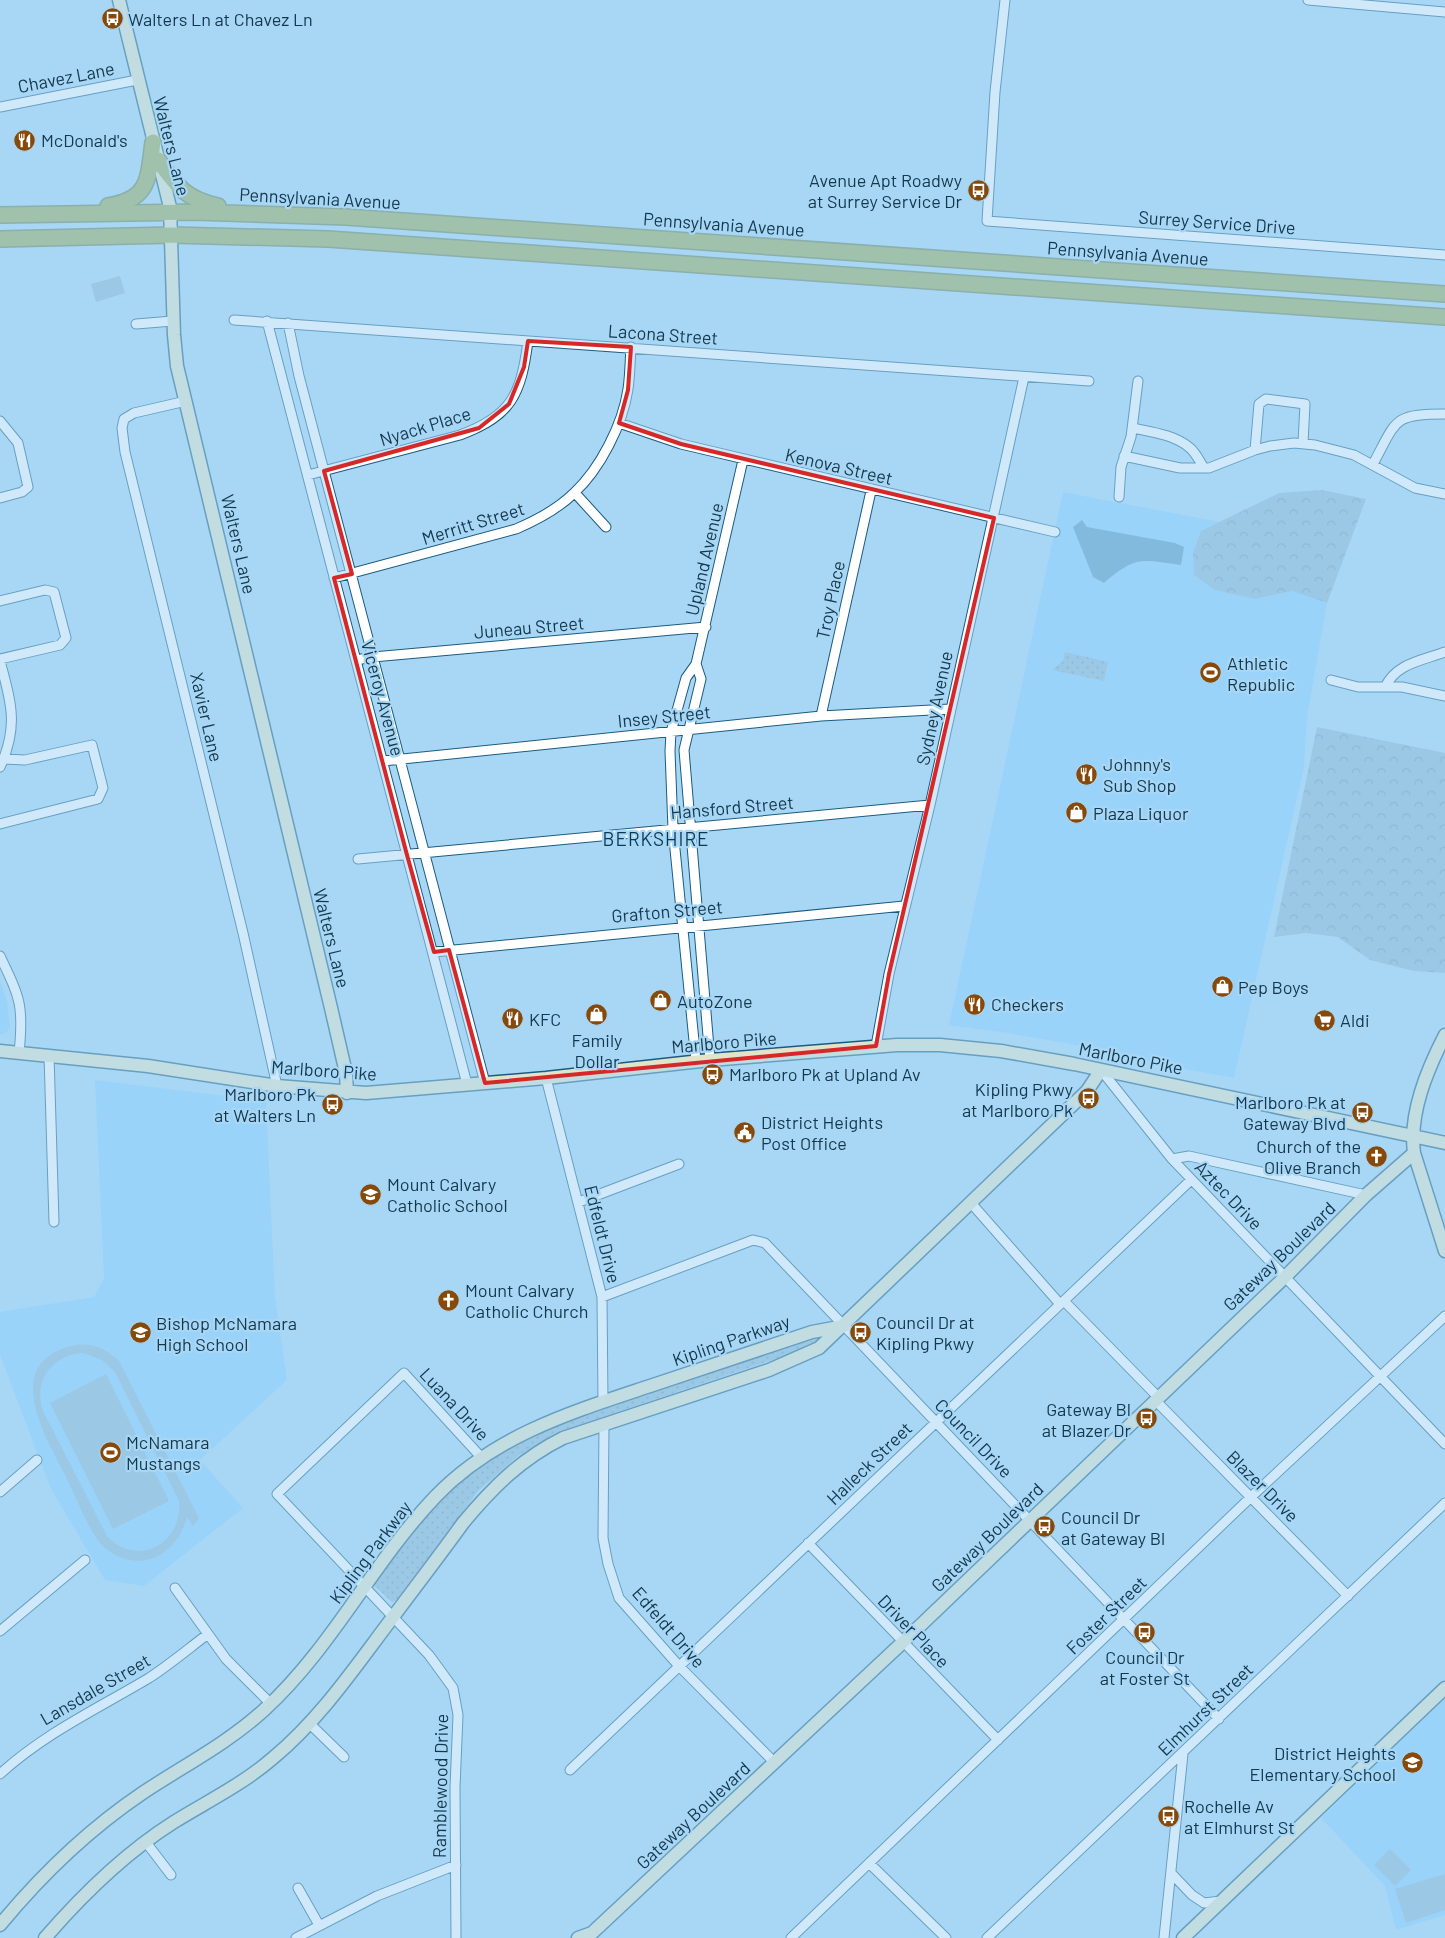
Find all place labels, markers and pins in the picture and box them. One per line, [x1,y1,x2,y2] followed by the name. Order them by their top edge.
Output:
[100,7,124,31] bus stop icon: Walters Ln at Chavez Ln
[128,8,313,30] place label: Walters Ln at Chavez Ln
[13,128,37,152] restaurant icon: McDonald's
[41,129,128,151] place label: McDonald's
[808,169,962,212] place label: Avenue Apt Roadwy at Surrey Service Dr
[966,178,990,202] bus stop icon: Avenue Apt Roadwy at Surrey Service Dr
[1227,652,1295,695] place label: Athletic Republic
[1199,661,1223,685] sports icon: Athletic Republic
[1103,753,1176,796] place label: Johnny's Sub Shop
[1075,762,1099,786] restaurant icon: Johnny's Sub Shop
[1065,801,1089,825] shop icon: Plaza Liquor
[1093,802,1189,824] place label: Plaza Liquor
[1210,975,1234,999] shop icon: Pep Boys
[1238,976,1309,998] place label: Pep Boys
[649,989,673,1013] shop icon: AutoZone
[677,990,753,1012] place label: AutoZone
[963,992,987,1016] restaurant icon: Checkers
[991,993,1064,1015] place label: Checkers
[585,1003,609,1027] shop icon: Family Dollar
[501,1007,525,1031] restaurant icon: KFC
[529,1008,561,1030] place label: KFC
[1312,1008,1336,1032] supermarket icon: Aldi
[1340,1009,1369,1031] place label: Aldi
[572,1029,622,1072] place label: Family Dollar
[701,1062,725,1086] bus stop icon: Marlboro Pk at Upland Av
[729,1063,921,1085] place label: Marlboro Pk at Upland Av
[962,1078,1073,1121] place label: Kipling Pkwy at Marlboro Pk
[214,1083,316,1126] place label: Marlboro Pk at Walters Ln
[1077,1087,1101,1111] bus stop icon: Kipling Pkwy at Marlboro Pk
[1235,1091,1346,1134] place label: Marlboro Pk at Gateway Blvd
[320,1092,344,1116] bus stop icon: Marlboro Pk at Walters Ln
[1350,1100,1374,1124] bus stop icon: Marlboro Pk at Gateway Blvd
[761,1111,883,1154] place label: District Heights Post Office
[733,1120,757,1144] public building icon: District Heights Post Office
[1256,1135,1361,1178] place label: Church of the Olive Branch
[1365,1144,1389,1168] church icon: Church of the Olive Branch
[387,1173,508,1216] place label: Mount Calvary Catholic School
[359,1182,383,1206] school or university icon: Mount Calvary Catholic School
[465,1279,588,1322] place label: Mount Calvary Catholic Church
[437,1288,461,1312] church icon: Mount Calvary Catholic Church
[876,1311,975,1354] place label: Council Dr at Kipling Pkwy
[156,1312,297,1355] place label: Bishop McNamara High School
[848,1320,872,1344] bus stop icon: Council Dr at Kipling Pkwy
[128,1321,152,1345] school or university icon: Bishop McNamara High School
[1042,1398,1131,1441] place label: Gateway Bl at Blazer Dr
[1135,1407,1159,1431] bus stop icon: Gateway Bl at Blazer Dr
[126,1431,209,1474] place label: McNamara Mustangs
[98,1440,122,1464] sports icon: McNamara Mustangs
[1061,1506,1165,1549] place label: Council Dr at Gateway Bl
[1033,1515,1057,1539] bus stop icon: Council Dr at Gateway Bl
[1133,1620,1157,1644] bus stop icon: Council Dr at Foster St
[1100,1646,1190,1689] place label: Council Dr at Foster St
[1249,1742,1396,1785] place label: District Heights Elementary School
[1400,1751,1424,1775] school or university icon: District Heights Elementary School
[1184,1795,1295,1838] place label: Rochelle Av at Elmhurst St
[1156,1804,1180,1828] bus stop icon: Rochelle Av at Elmhurst St

